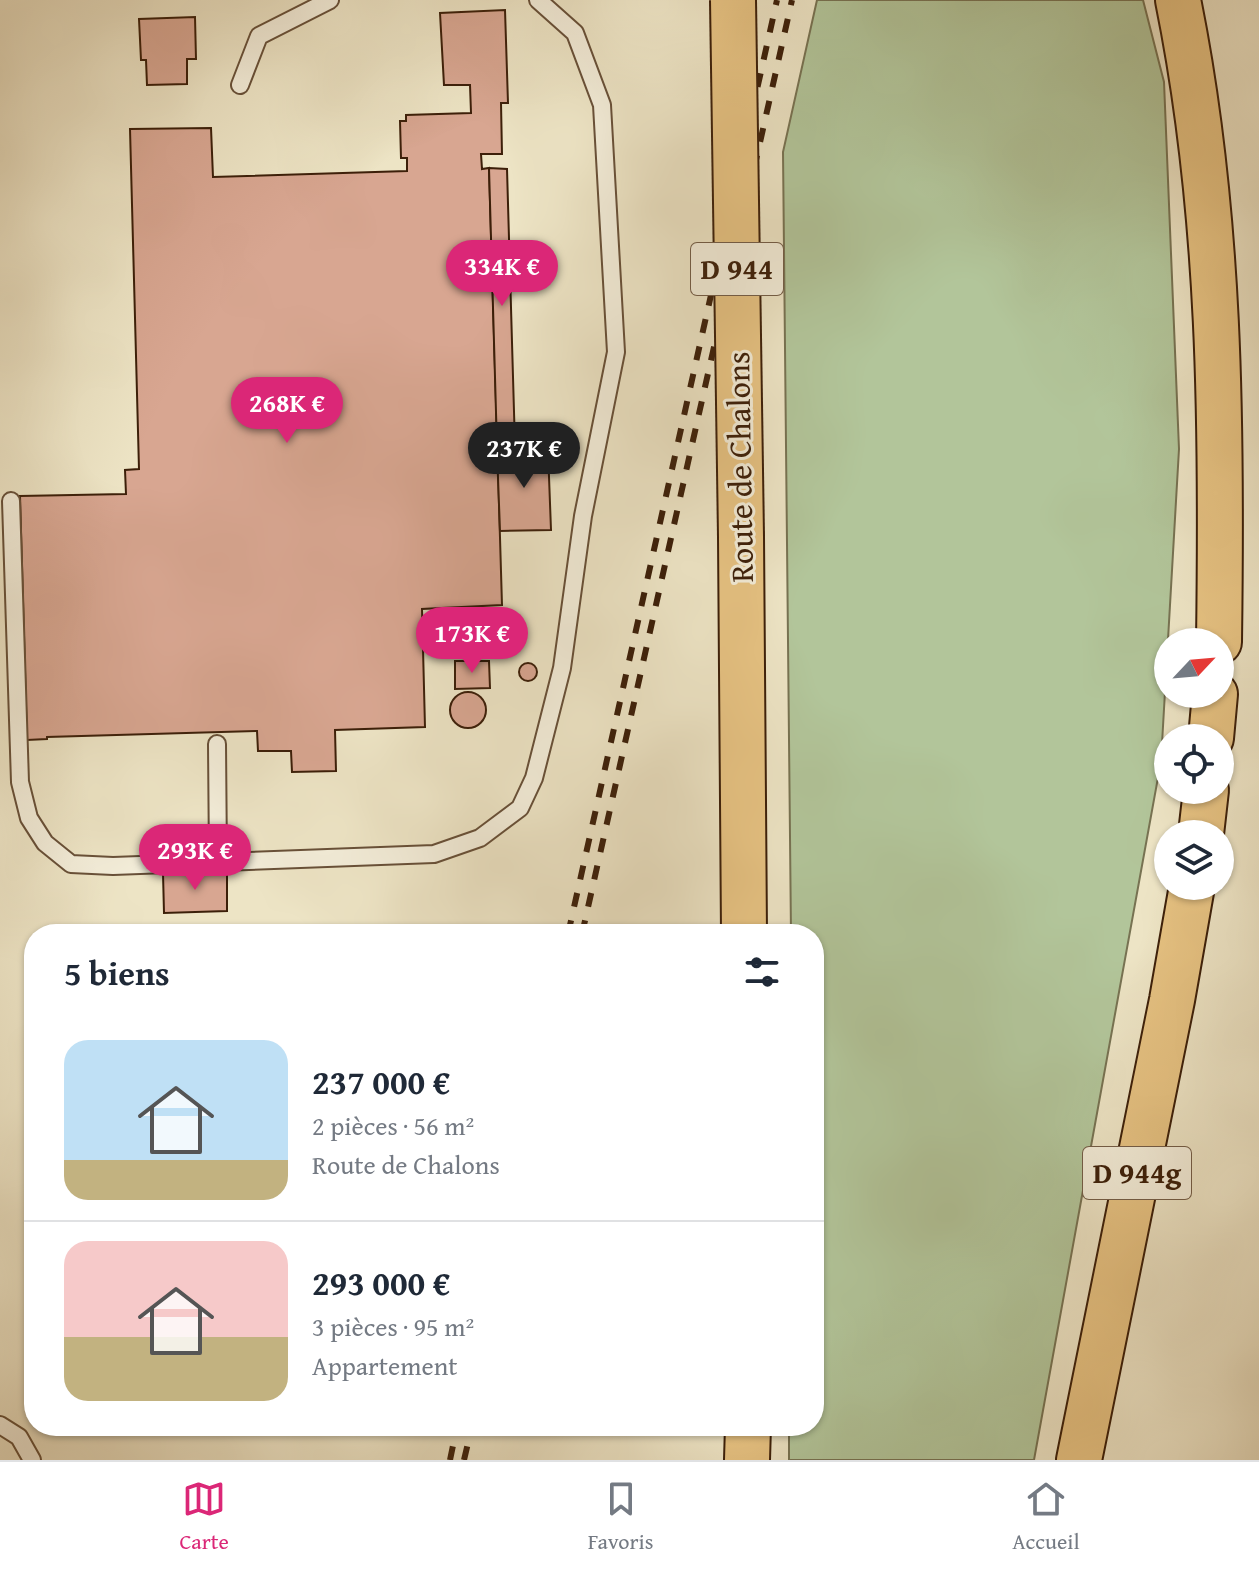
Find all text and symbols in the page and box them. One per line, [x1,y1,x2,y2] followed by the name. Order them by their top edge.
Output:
[437,240,567,308] pin: 334K €
[691,243,783,295] road number: D 944
[464,246,540,285] text: 334K €
[714,351,765,583] street label: Route de Chalons
[222,377,352,445] pin: 268K €
[249,383,325,422] text: 268K €
[459,422,589,490] pin: 237K €
[486,428,562,467] text: 237K €
[407,607,537,675] pin: 173K €
[434,613,510,652] text: 173K €
[1154,628,1234,708] north arrow
[1154,628,1234,900] map controls
[1154,724,1234,804] button: locate
[1154,820,1234,900] button: layers
[130,824,260,892] pin: 293K €
[157,830,233,869] text: 293K €
[64,948,170,997] text: 5 biens
[740,950,784,994] icon: filters
[312,1057,450,1106] text: 237 000 €
[128,1072,224,1168] icon: home
[312,1106,474,1145] text: 2 pièces · 56 m²
[312,1145,500,1184] text: Route de Chalons
[1083,1147,1191,1199] road number: D 944g
[312,1258,450,1307] text: 293 000 €
[128,1273,224,1369] icon: home
[312,1307,474,1346] text: 3 pièces · 95 m²
[312,1346,457,1385] text: Appartement
[179,1477,229,1557] tab: Carte
[588,1477,653,1557] tab: Favoris
[1012,1477,1080,1557] tab: Accueil

